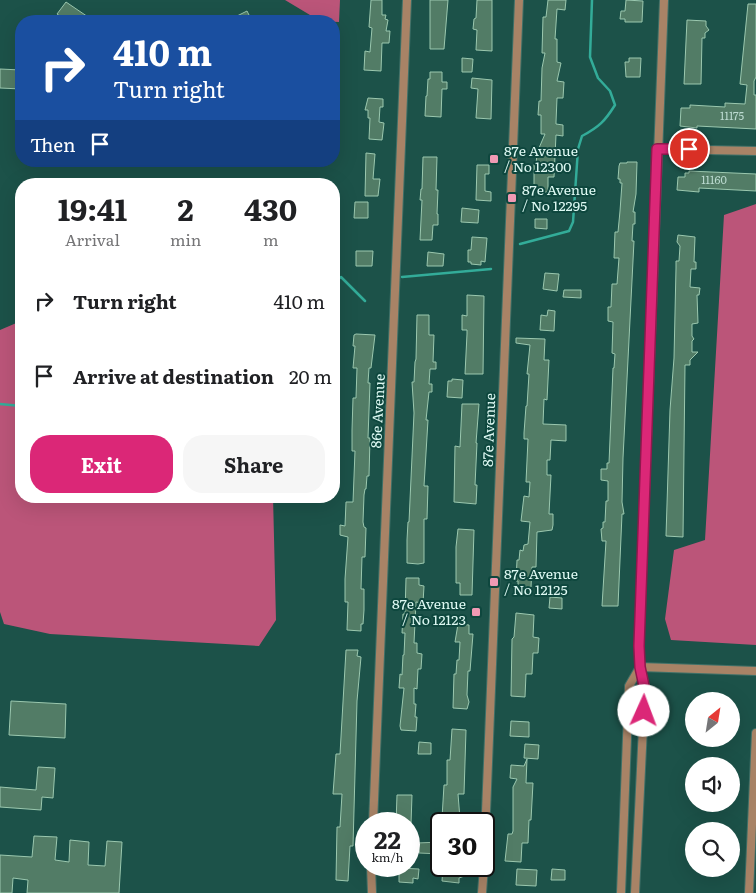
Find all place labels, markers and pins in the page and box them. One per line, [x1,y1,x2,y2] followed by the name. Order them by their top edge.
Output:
[668,128,710,170] pin
[504,140,578,176] place label: 87e Avenue / No 12300
[488,153,500,165] marker: 87e Avenue / No 12300
[522,179,596,215] place label: 87e Avenue / No 12295
[506,192,518,204] marker: 87e Avenue / No 12295
[504,563,578,599] place label: 87e Avenue / No 12125
[488,576,500,588] marker: 87e Avenue / No 12125
[392,593,466,629] place label: 87e Avenue / No 12123
[470,606,482,618] marker: 87e Avenue / No 12123

